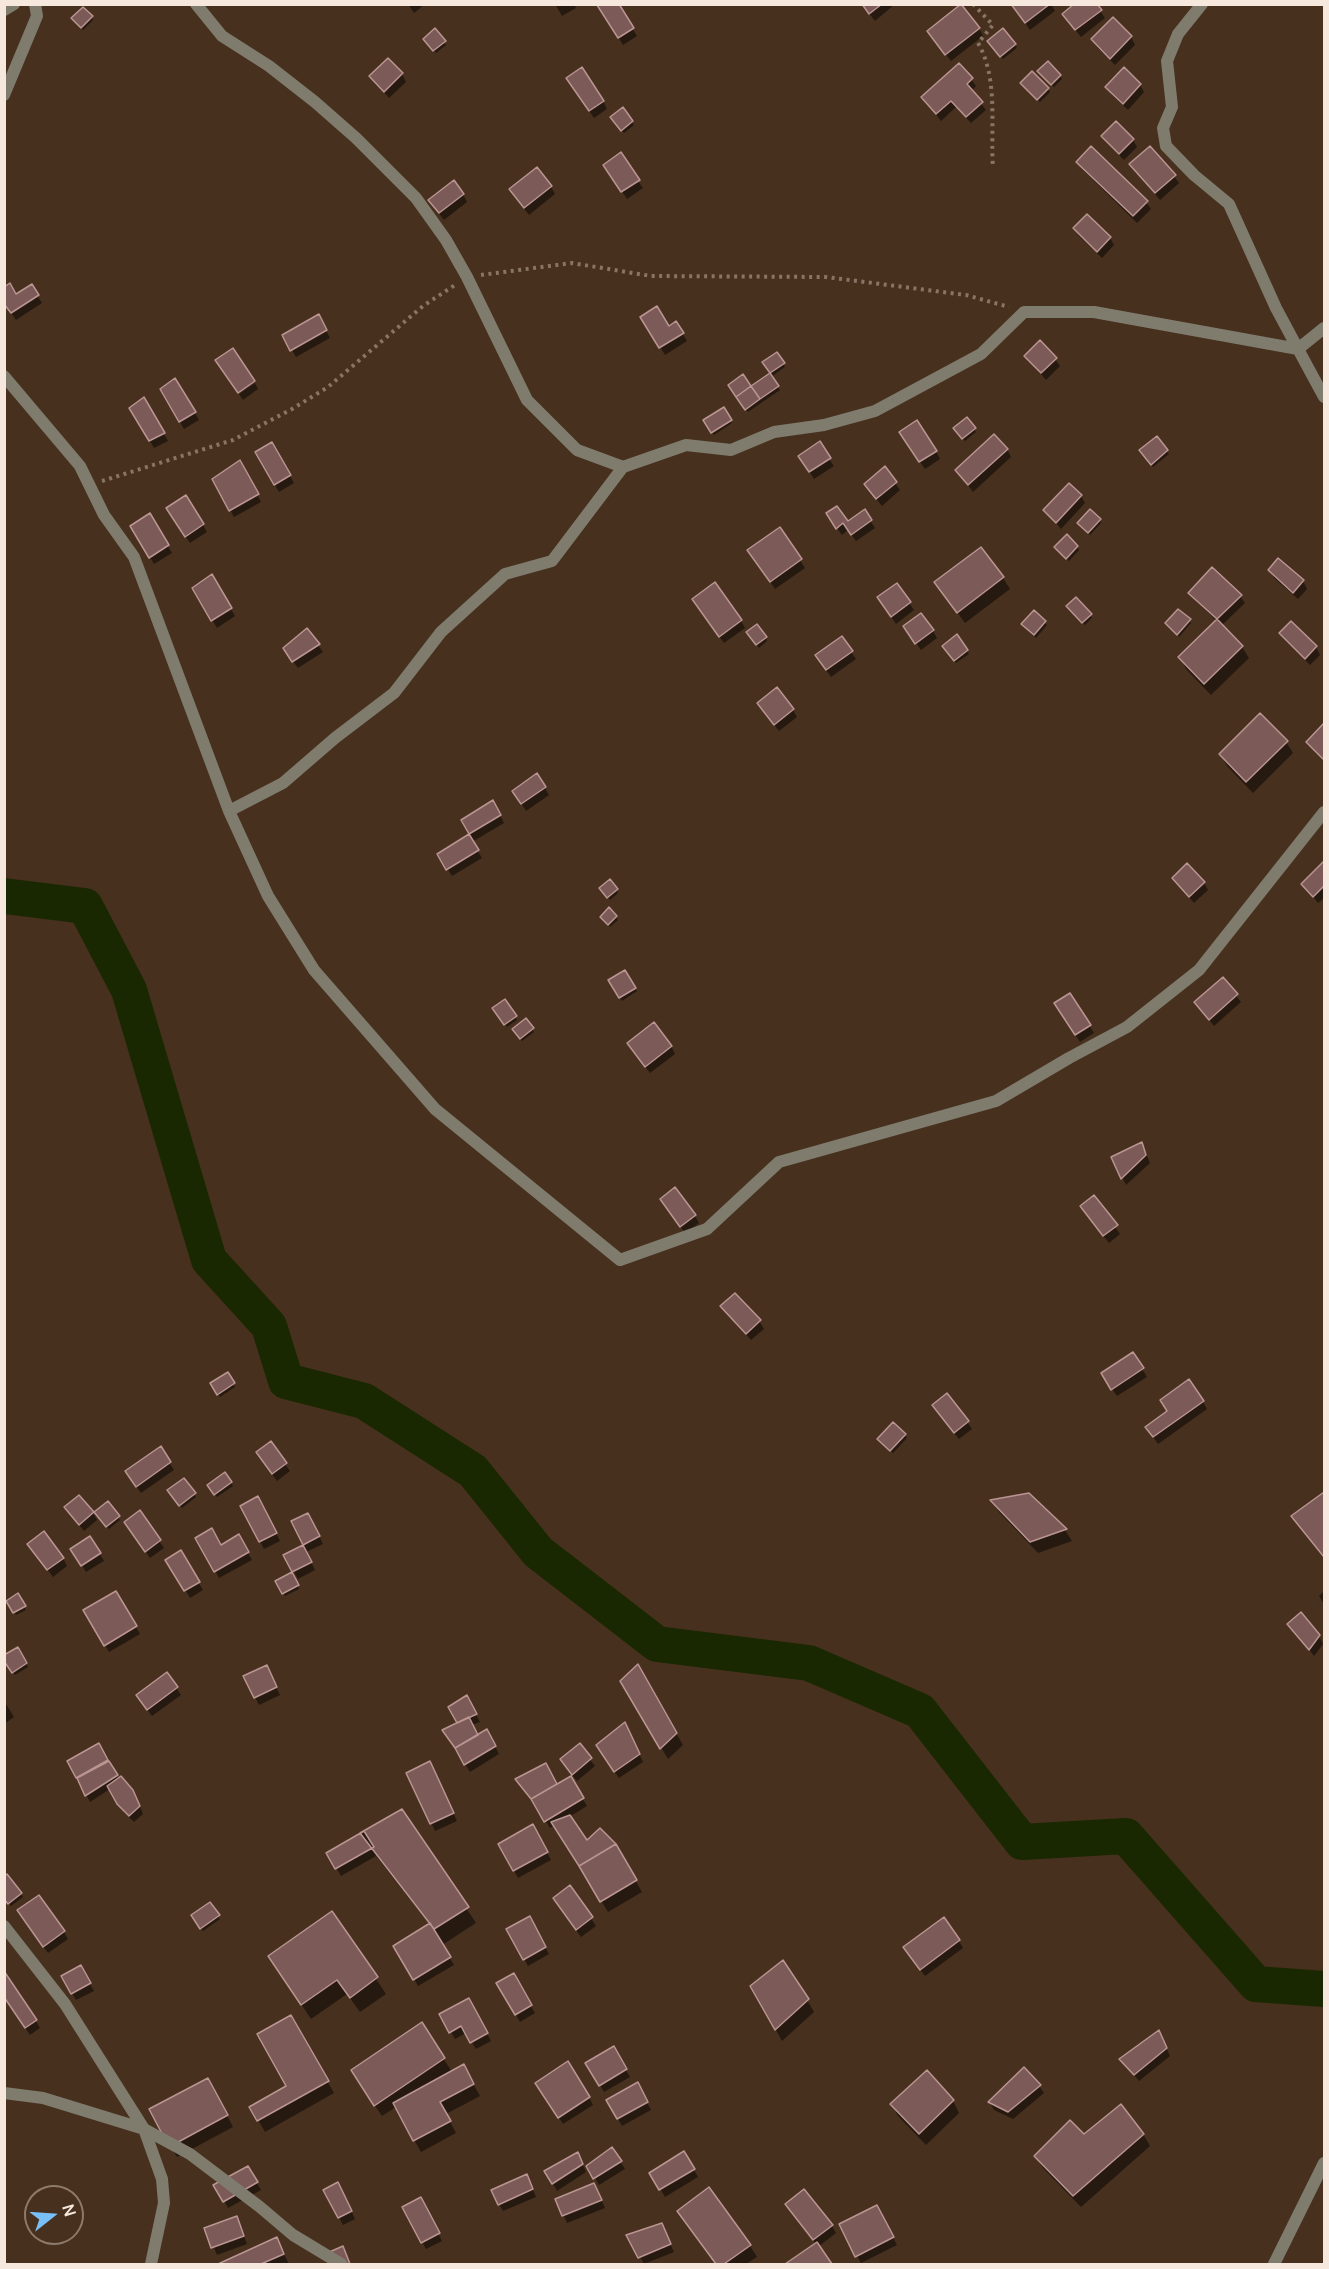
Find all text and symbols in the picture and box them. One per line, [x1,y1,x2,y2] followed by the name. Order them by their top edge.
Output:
[24,2185,84,2245] north arrow
[57,2202,82,2219] text: N

